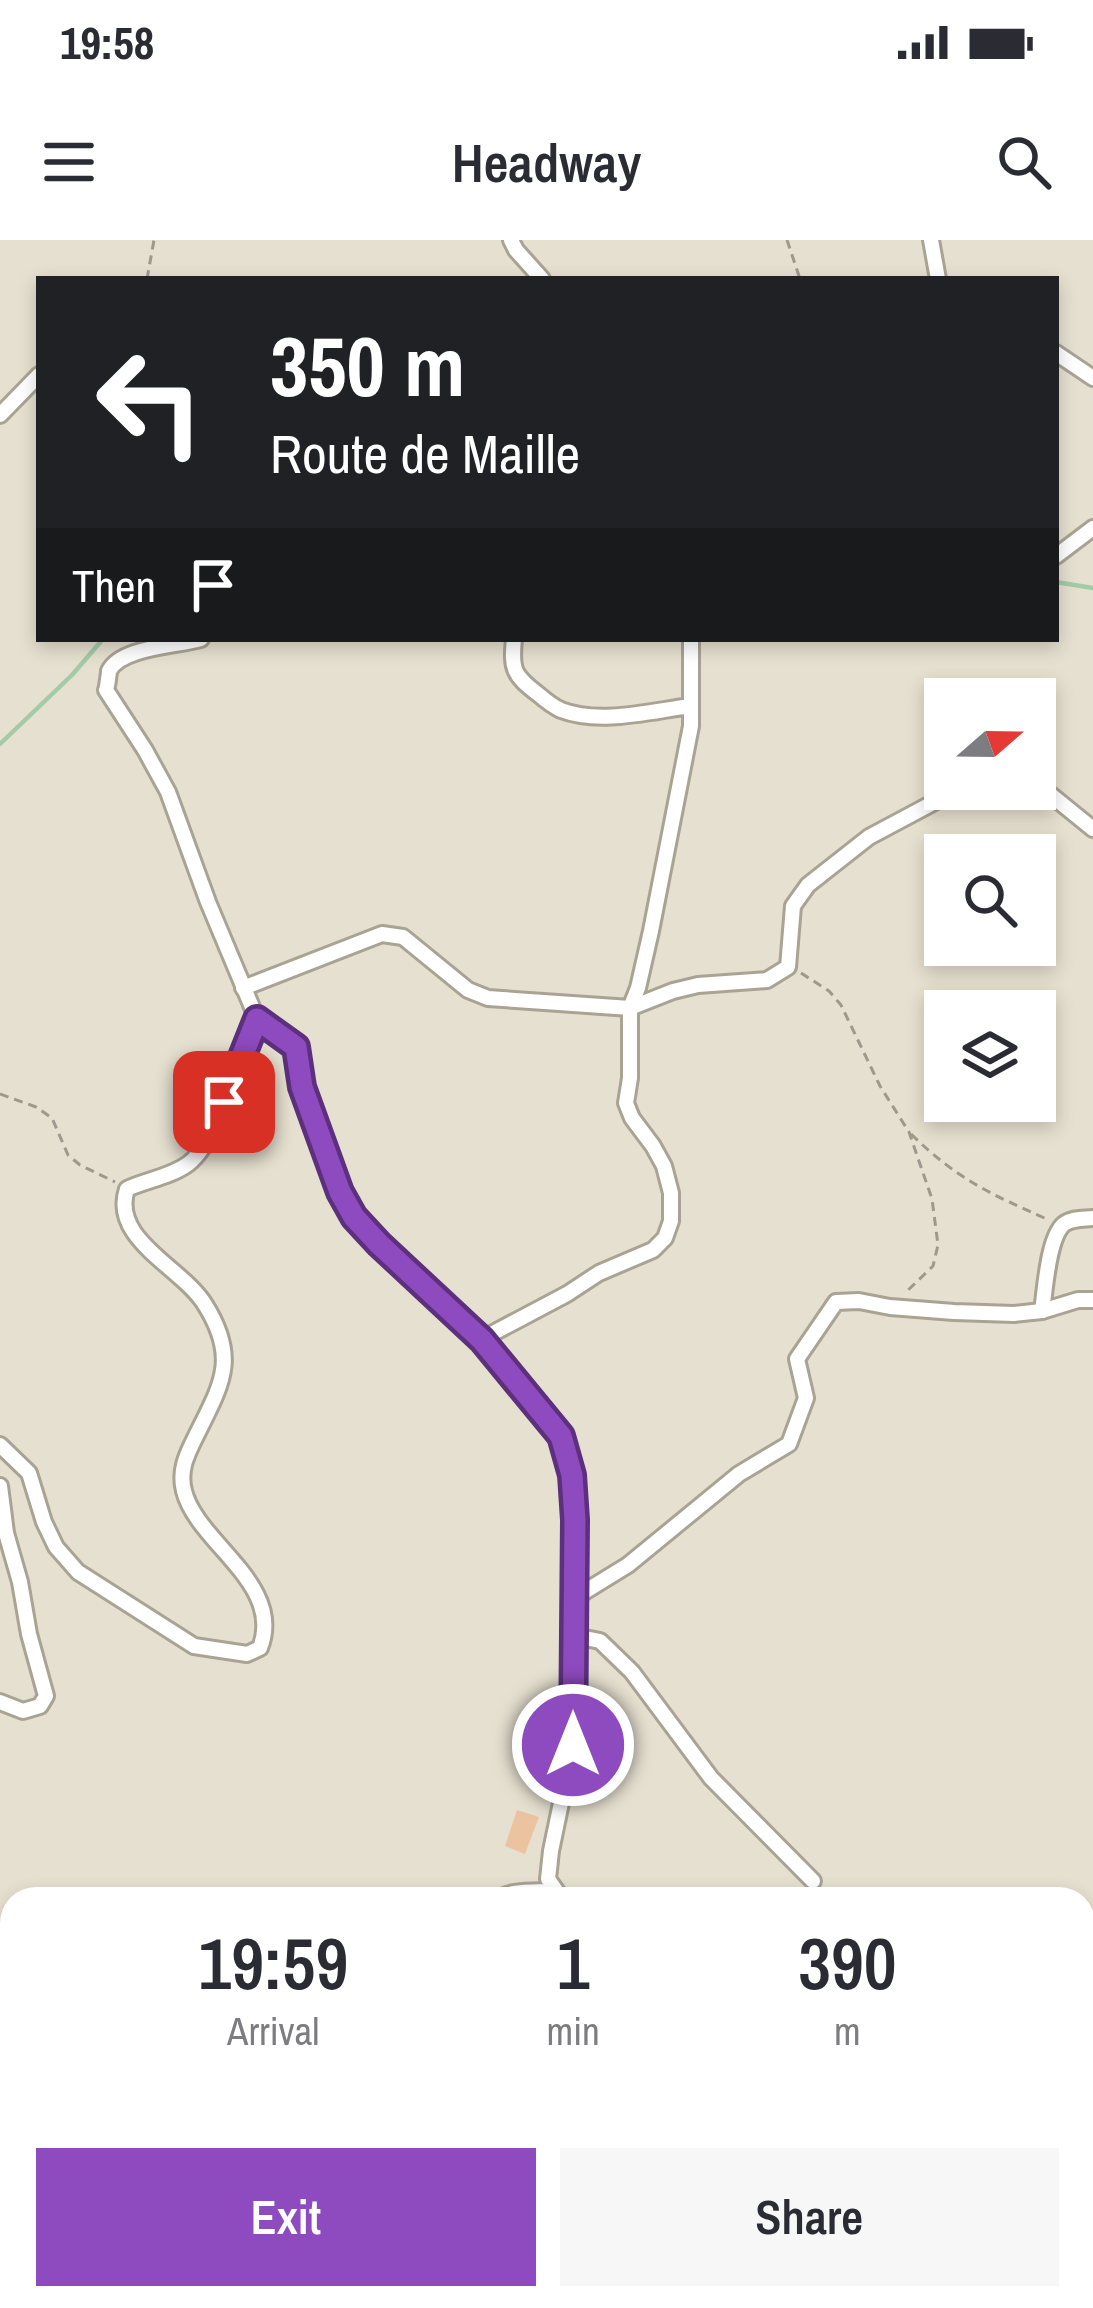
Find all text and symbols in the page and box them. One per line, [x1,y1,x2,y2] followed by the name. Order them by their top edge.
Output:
[60,12,154,73] text: 19:58
[452,126,641,199] text: Headway
[36,129,102,195] icon: menu
[991,129,1057,195] icon: search
[270,309,465,422] text: 350 m
[72,324,228,480] icon: left
[270,417,580,490] text: Route de Maille
[180,552,246,618] icon: arrive
[72,555,156,616] text: Then
[924,678,1056,810] north arrow
[924,678,1056,1122] map controls
[924,834,1056,966] button: search
[924,990,1056,1122] button: layers
[173,1051,275,1153] pin
[191,1069,257,1135] icon: arrive
[510,1682,636,1808] position arrow
[198,1914,348,2011] text: 19:59
[557,1914,590,2011] text: 1
[798,1914,897,2011] text: 390
[227,2005,319,2057] text: Arrival
[547,2005,600,2057] text: min
[834,2005,861,2057] text: m
[36,2148,536,2286] button: Exit
[560,2148,1059,2286] button: Share

